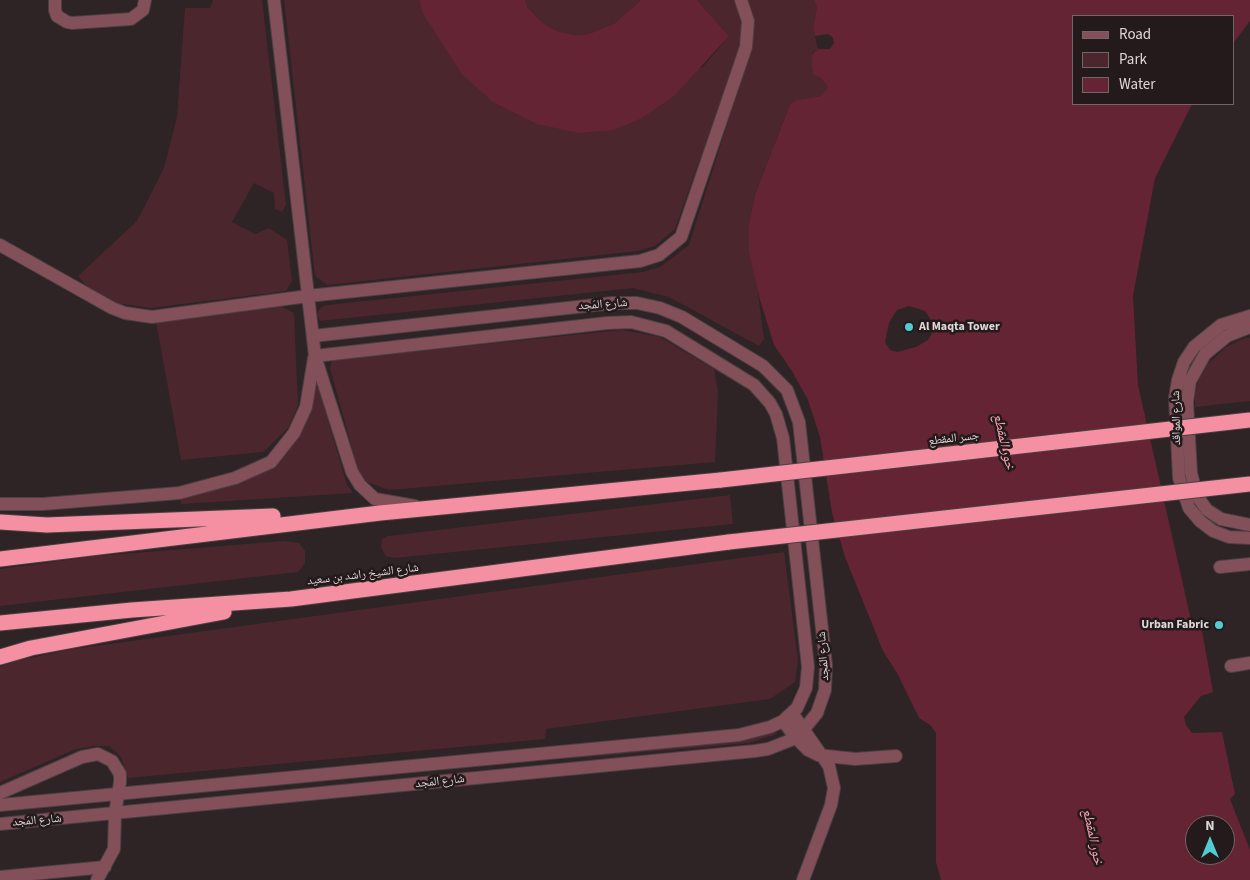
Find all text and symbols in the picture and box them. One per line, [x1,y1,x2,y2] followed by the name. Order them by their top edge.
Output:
[1072,15,1235,105] legend
[1119,24,1151,45] text: Road
[1119,49,1147,70] text: Park
[1119,74,1155,95] text: Water
[578,296,628,314] street label: شارع المَجد
[919,320,1000,334] place label: Al Maqta Tower
[903,321,915,333] marker: Al Maqta Tower
[1169,390,1185,446] street label: شارع المواقد
[988,413,1018,471] water label: خور المقطع
[928,429,980,449] street label: جسر المقطع
[306,561,420,589] street label: شارع الشيخ راشد بن سعيد
[1141,618,1209,632] place label: Urban Fabric
[1213,619,1225,631] marker: Urban Fabric
[815,631,833,681] street label: شارع المَجد
[415,772,465,792] street label: شارع المَجد
[1078,808,1106,866] water label: خور المقطع
[12,812,62,830] street label: شارع المَجد
[1185,815,1235,865] north arrow
[1205,816,1215,836] text: N

